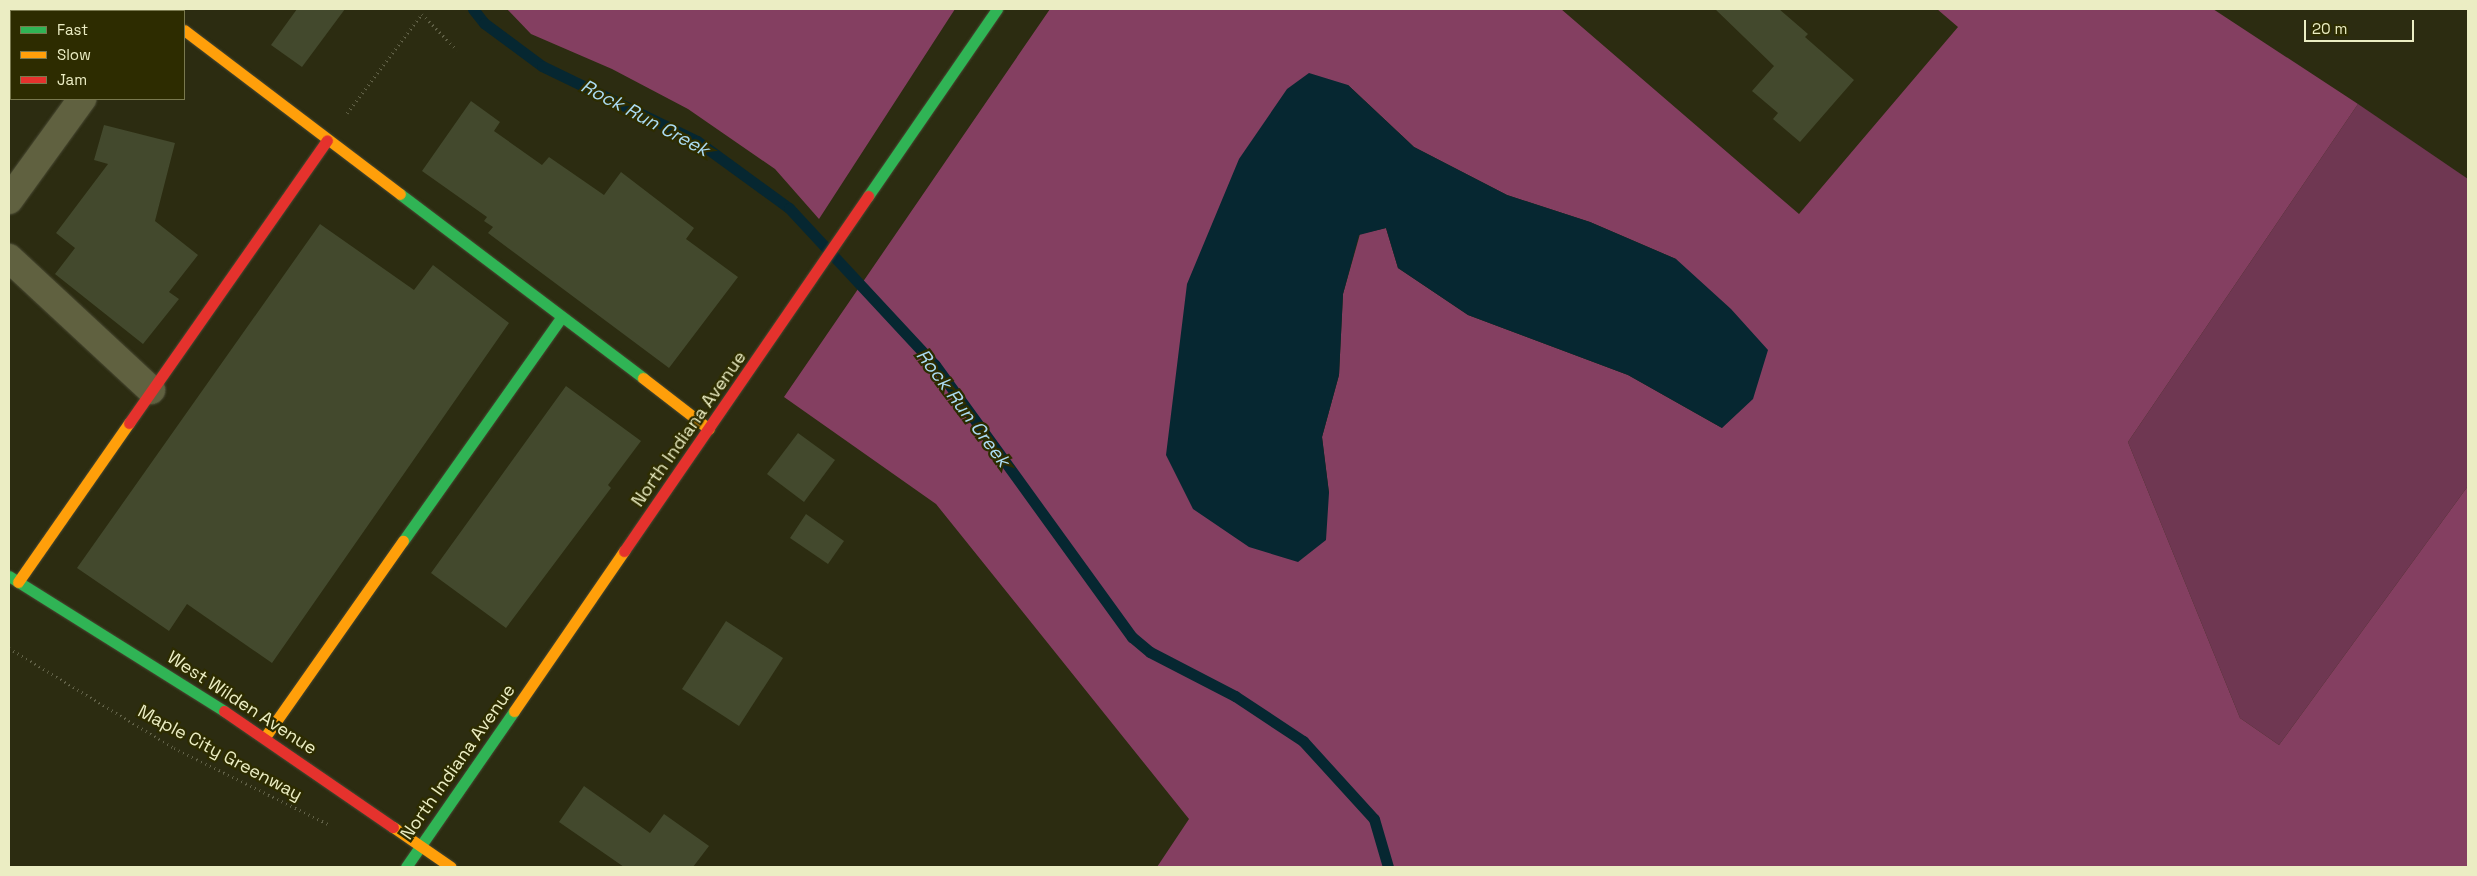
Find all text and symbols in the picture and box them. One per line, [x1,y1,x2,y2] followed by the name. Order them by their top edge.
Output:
[10,10,185,100] legend
[2307,10,2417,42] scale bar
[2312,19,2347,38] text: 20 m
[57,20,88,39] text: Fast
[57,45,91,64] text: Slow
[57,70,87,89] text: Jam
[577,75,713,161] water label: Rock Run Creek
[911,344,1015,472] water label: Rock Run Creek
[627,347,751,511] street label: North Indiana Avenue
[163,646,321,760] street label: West Wilden Avenue
[396,680,520,844] street label: North Indiana Avenue
[134,700,306,806] street label: Maple City Greenway

